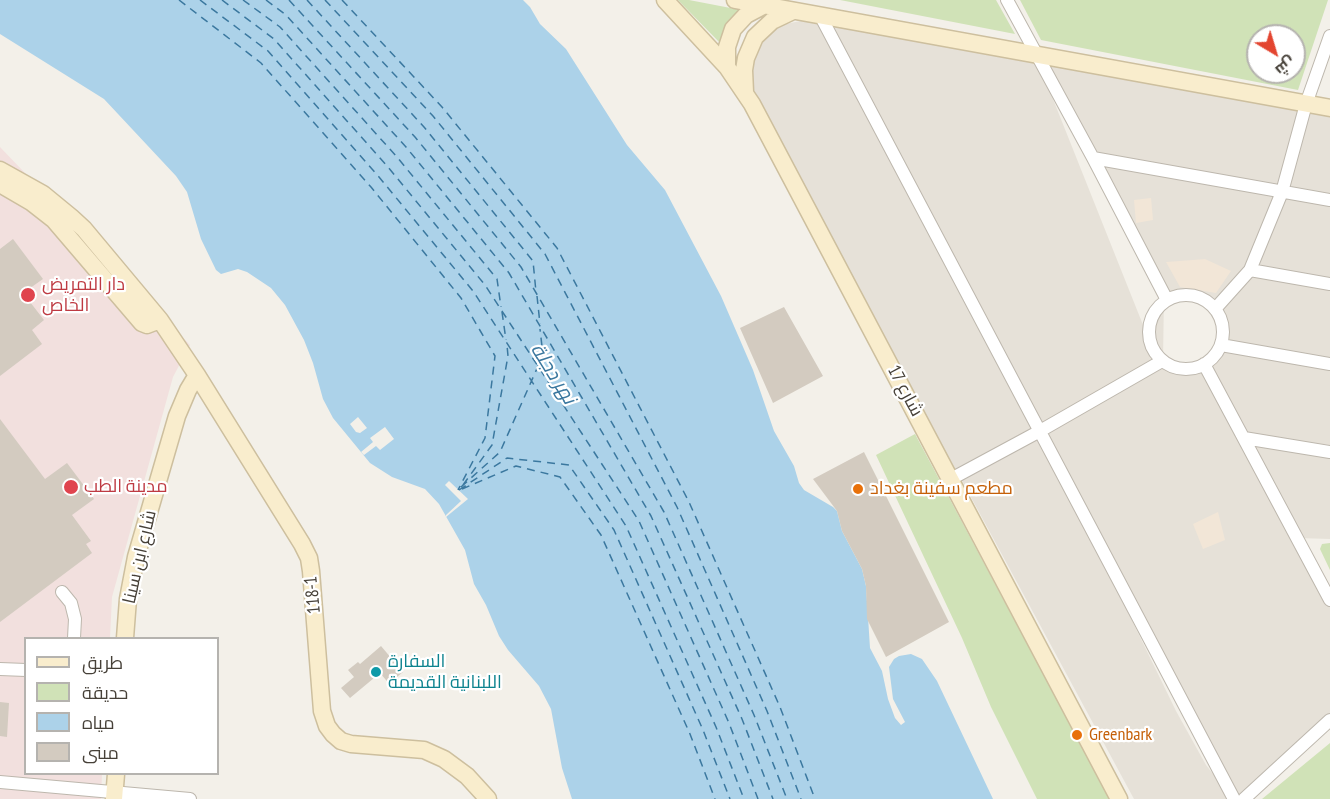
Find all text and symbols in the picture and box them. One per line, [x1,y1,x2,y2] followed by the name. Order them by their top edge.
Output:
[1246,24,1306,84] north arrow
[1272,52,1300,81] text: ش
[42,274,125,316] place label: دار التمريض الخاص
[19,286,37,304] marker: دار التمريض الخاص
[525,339,581,409] water label: نهر دجلة
[883,362,927,420] street label: شارع 17
[84,476,167,498] place label: مدينة الطب
[62,478,80,496] marker: مدينة الطب
[870,478,1013,500] place label: مطعم سفينة بغداد
[851,482,865,496] marker: مطعم سفينة بغداد
[119,508,161,606] street label: شارع ابن سينا
[300,575,326,615] street label: 118-1
[24,637,219,775] legend
[82,651,123,674] text: طريق
[388,651,502,694] place label: السفارة اللبنانية القديمة
[369,665,383,679] marker: السفارة اللبنانية القديمة
[82,681,128,704] text: حديقة
[82,711,115,734] text: مياه
[1089,724,1152,746] place label: Greenbark
[1070,728,1084,742] marker: Greenbark
[82,741,119,764] text: مبنى

